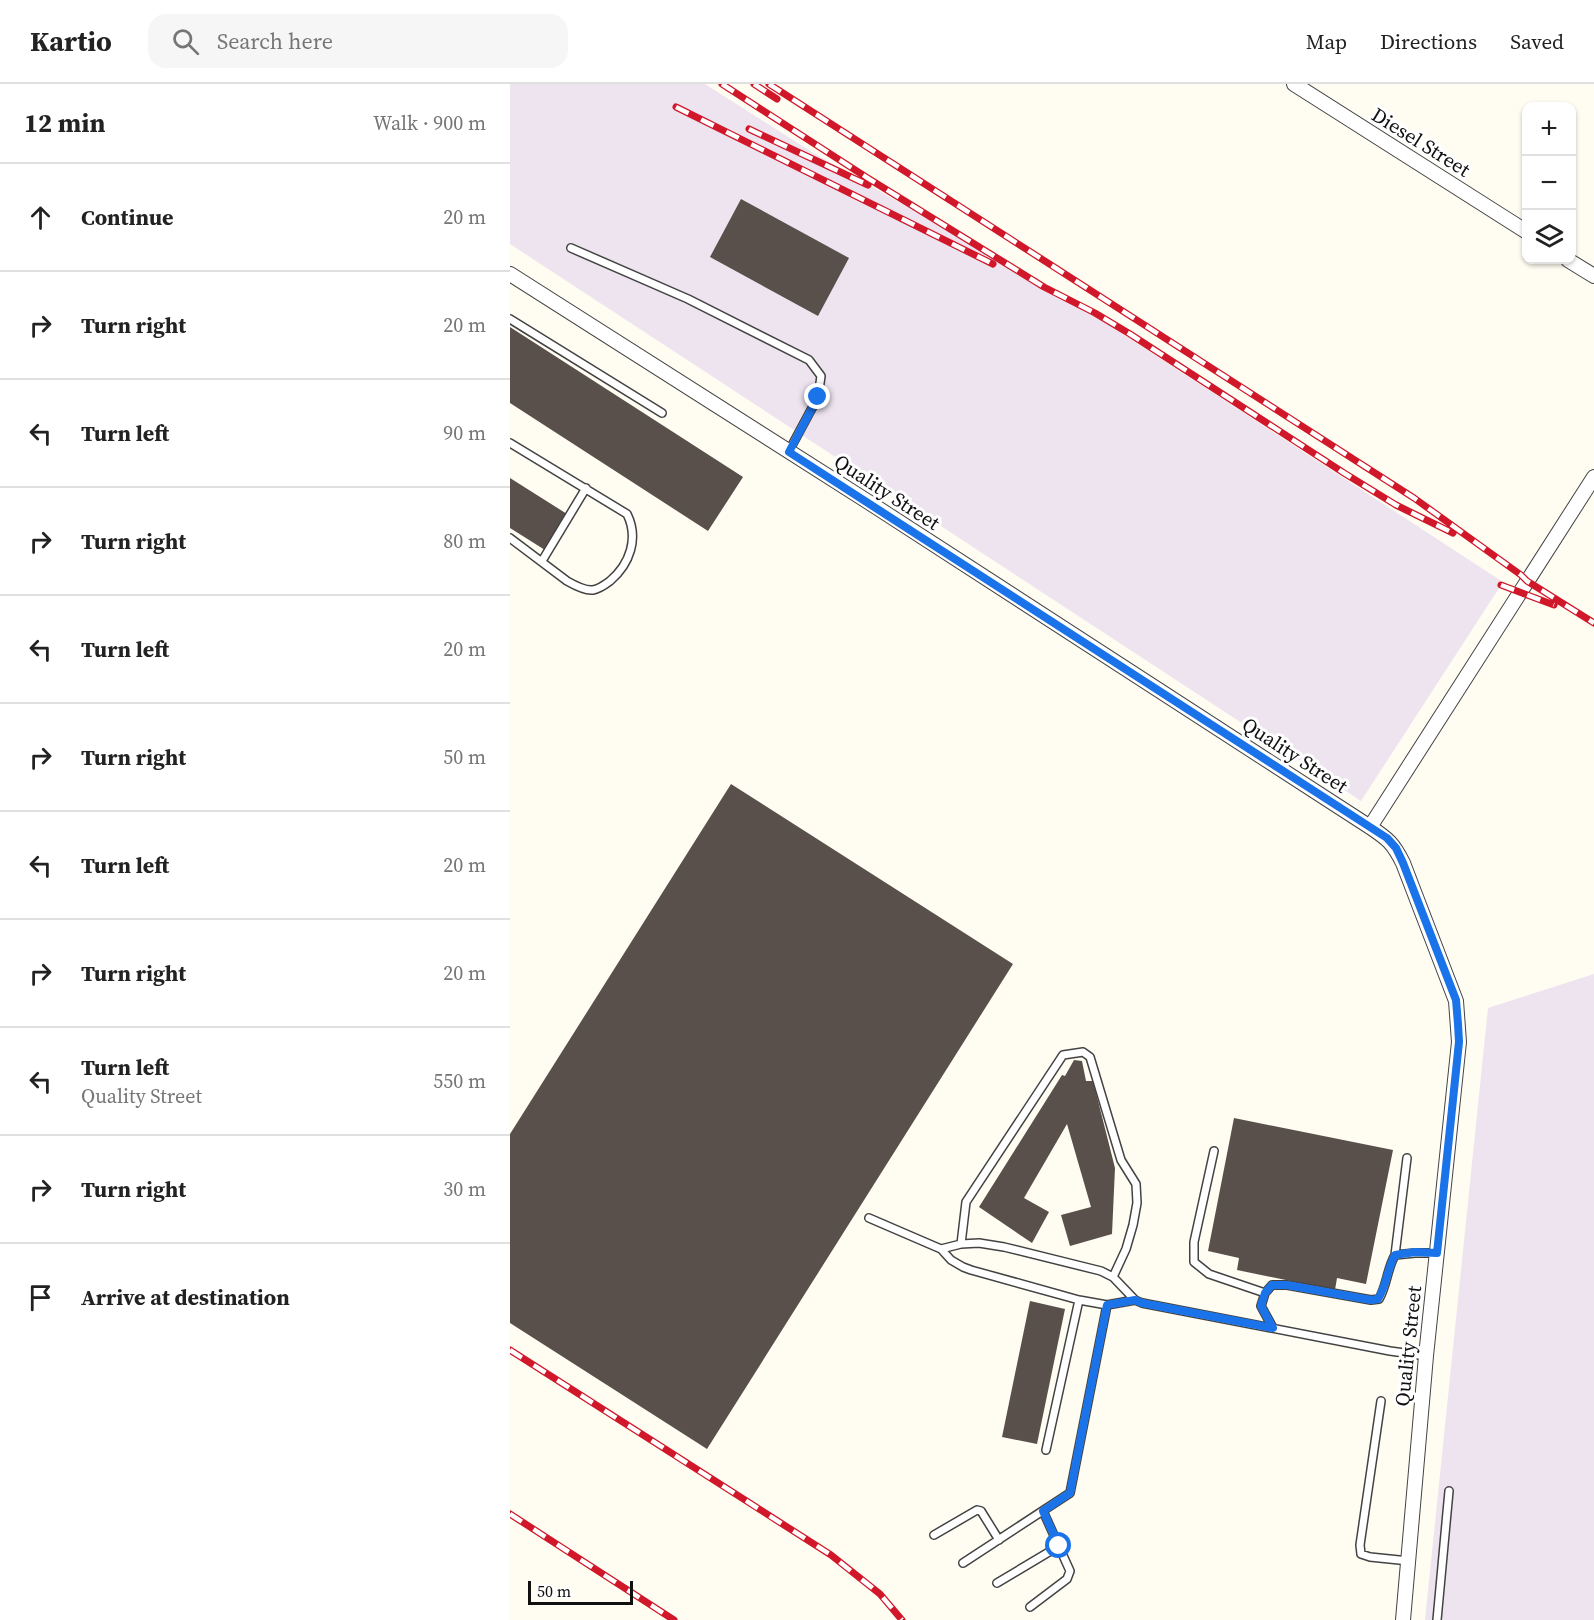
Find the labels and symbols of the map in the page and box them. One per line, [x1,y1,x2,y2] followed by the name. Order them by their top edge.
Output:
[1366,101,1476,184] street label: Diesel Street
[804,383,830,409] route end
[829,447,946,537] street label: Quality Street
[1237,710,1354,800] street label: Quality Street
[1388,1284,1428,1408] street label: Quality Street
[1045,1532,1071,1558] route start
[528,1578,633,1606] scale bar

